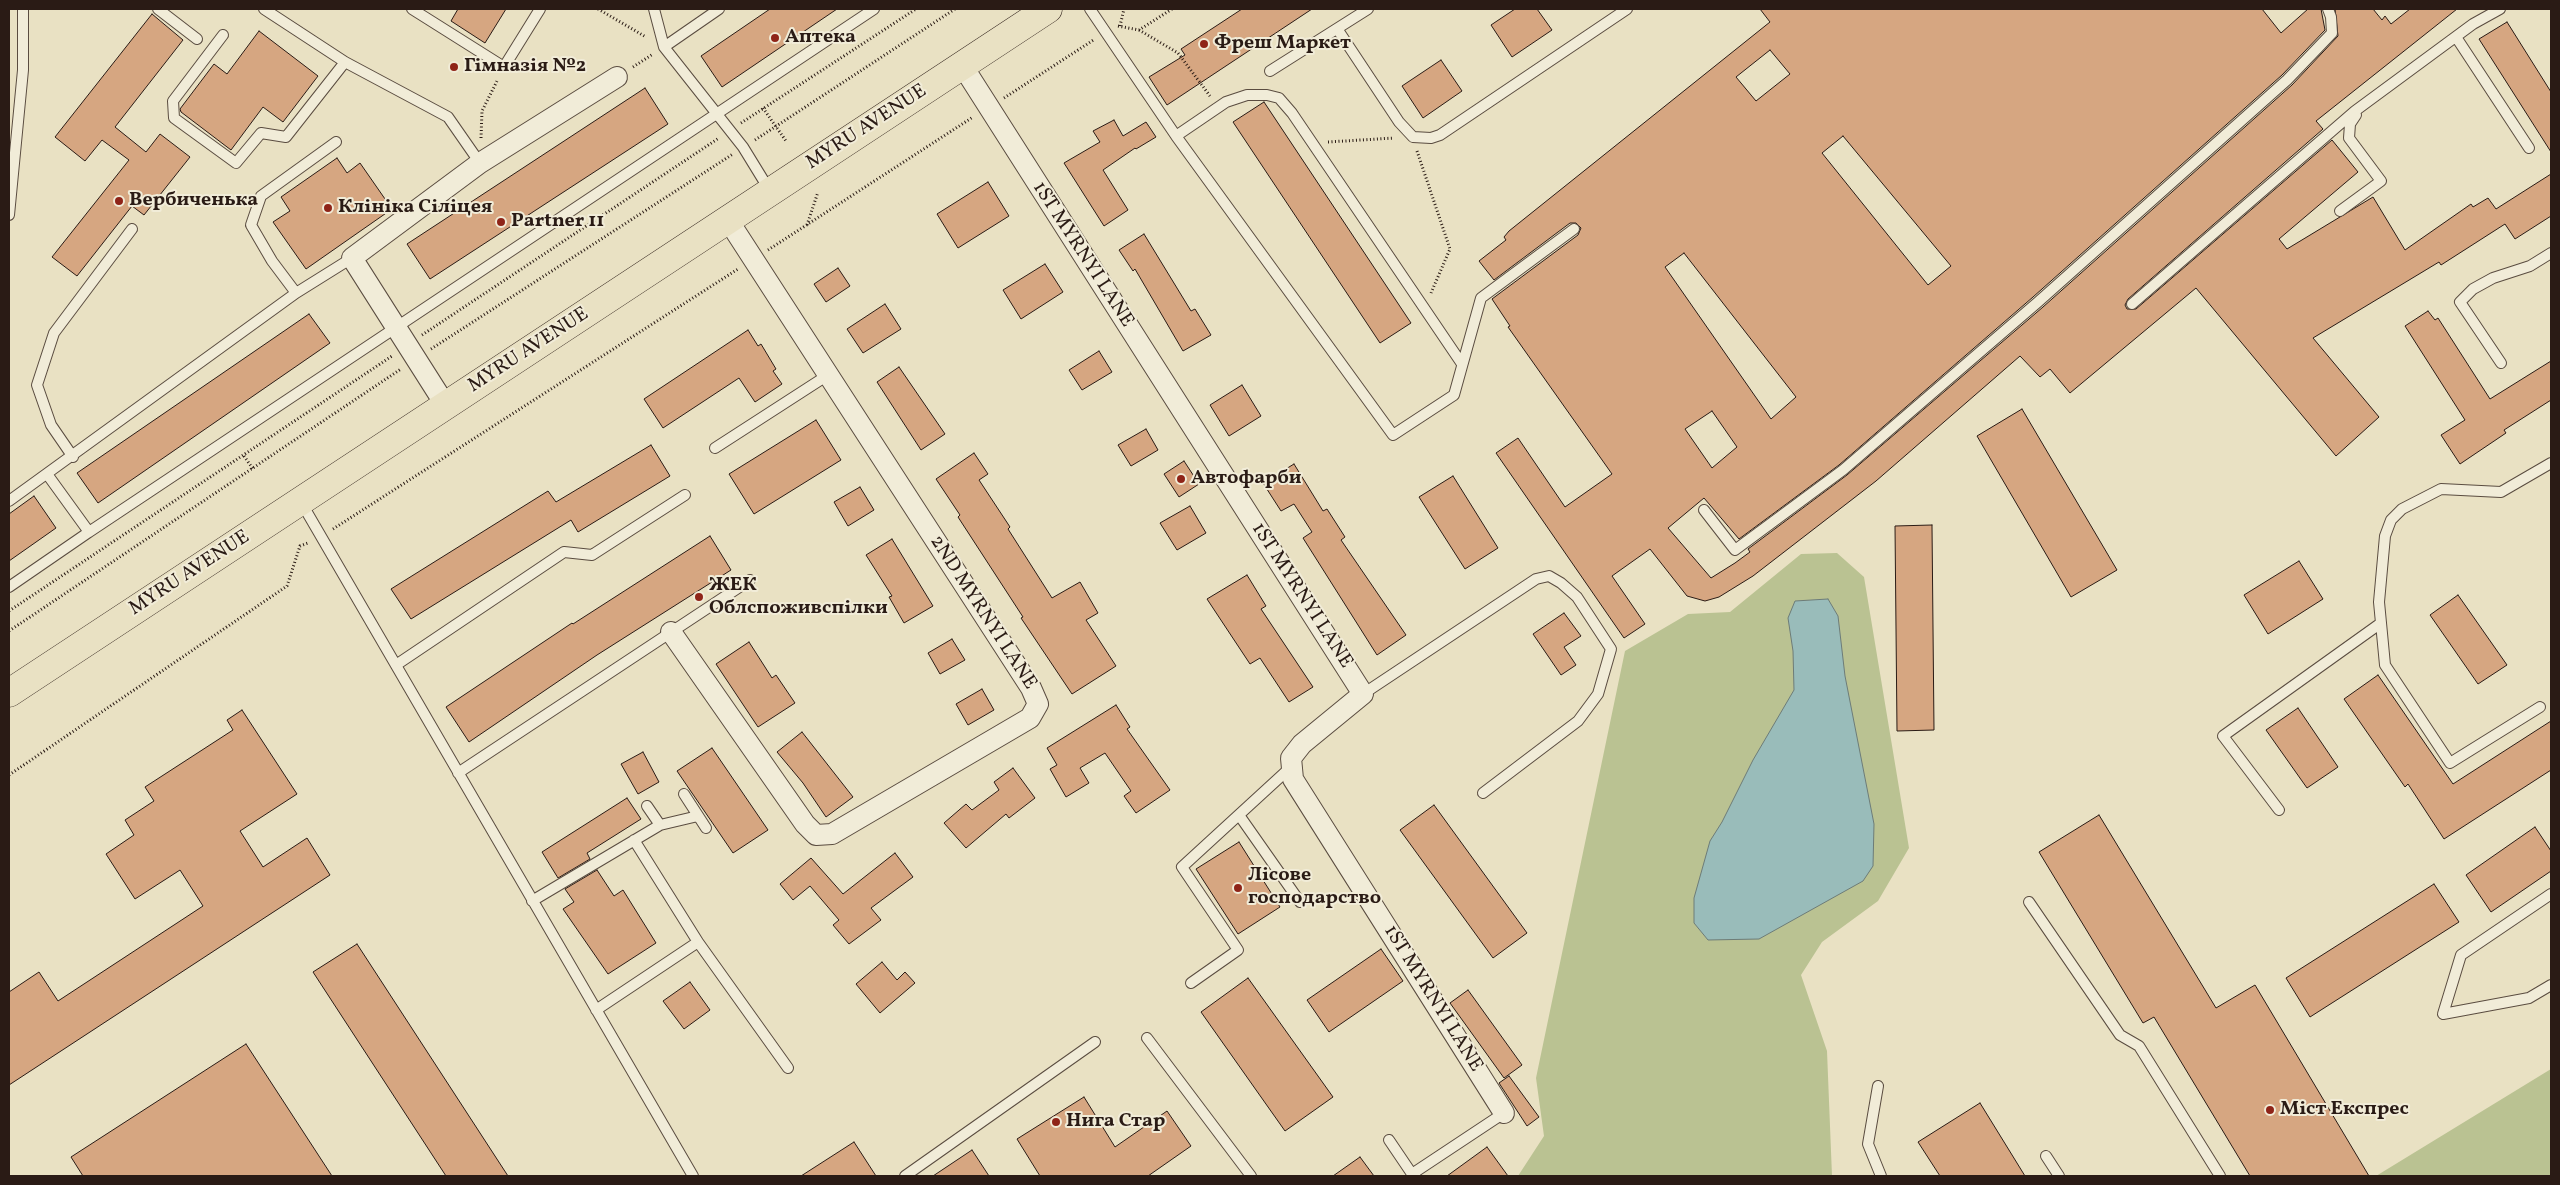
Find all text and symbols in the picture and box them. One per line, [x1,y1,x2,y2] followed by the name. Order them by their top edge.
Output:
[785,26,856,50] place label: Аптека
[769,32,781,44] marker: Аптека
[1214,32,1351,56] place label: Фреш Маркет
[1198,38,1210,50] marker: Фреш Маркет
[464,55,586,79] place label: Гімназія №2
[448,61,460,73] marker: Гімназія №2
[802,80,932,176] street label: MYRU AVENUE
[1026,178,1138,332] street label: 1ST MYRNYI LANE
[129,189,258,213] place label: Вербиченька
[113,195,125,207] marker: Вербиченька
[338,196,492,220] place label: Клініка Сіліцея
[322,202,334,214] marker: Клініка Сіліцея
[511,210,604,234] place label: Partner 11
[495,216,507,228] marker: Partner 11
[464,303,594,399] street label: MYRU AVENUE
[1191,467,1302,491] place label: Автофарби
[1175,473,1187,485] marker: Автофарби
[1245,519,1357,673] street label: 1ST MYRNYI LANE
[125,526,255,622] street label: MYRU AVENUE
[923,531,1041,695] street label: 2ND MYRNYI LANE
[709,574,888,621] place label: ЖЕК Облспоживспілки
[693,591,705,603] marker: ЖЕК Облспоживспілки
[1248,864,1381,911] place label: Лісове господарство
[1232,882,1244,894] marker: Лісове господарство
[1377,921,1487,1077] street label: 1ST MYRNYI LANE
[2280,1098,2409,1122] place label: Міст Експрес
[2264,1104,2276,1116] marker: Міст Експрес
[1066,1110,1165,1134] place label: Нига Стар
[1050,1116,1062,1128] marker: Нига Стар

